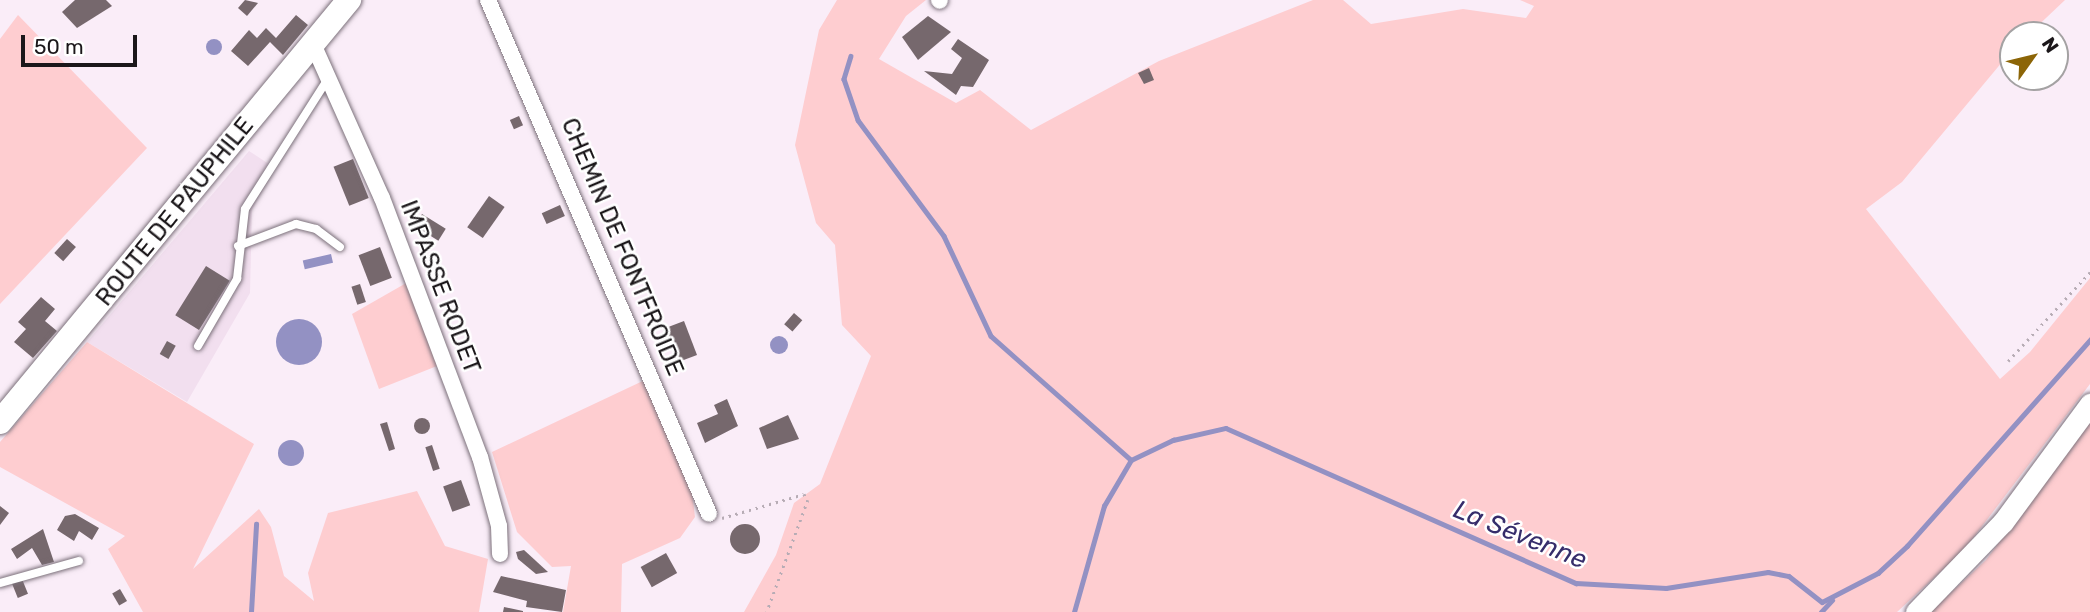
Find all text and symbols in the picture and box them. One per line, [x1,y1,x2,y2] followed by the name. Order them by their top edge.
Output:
[24,21,140,65] scale bar
[1999,21,2069,91] north arrow
[2037,33,2064,57] text: N
[34,34,84,59] text: 50 m
[90,112,260,312] street label: ROUTE DE PAUPHILE
[555,114,689,380] street label: CHEMIN DE FONTFROIDE
[394,196,486,378] street label: IMPASSE RODET
[1449,494,1591,576] water label: La Sévenne

